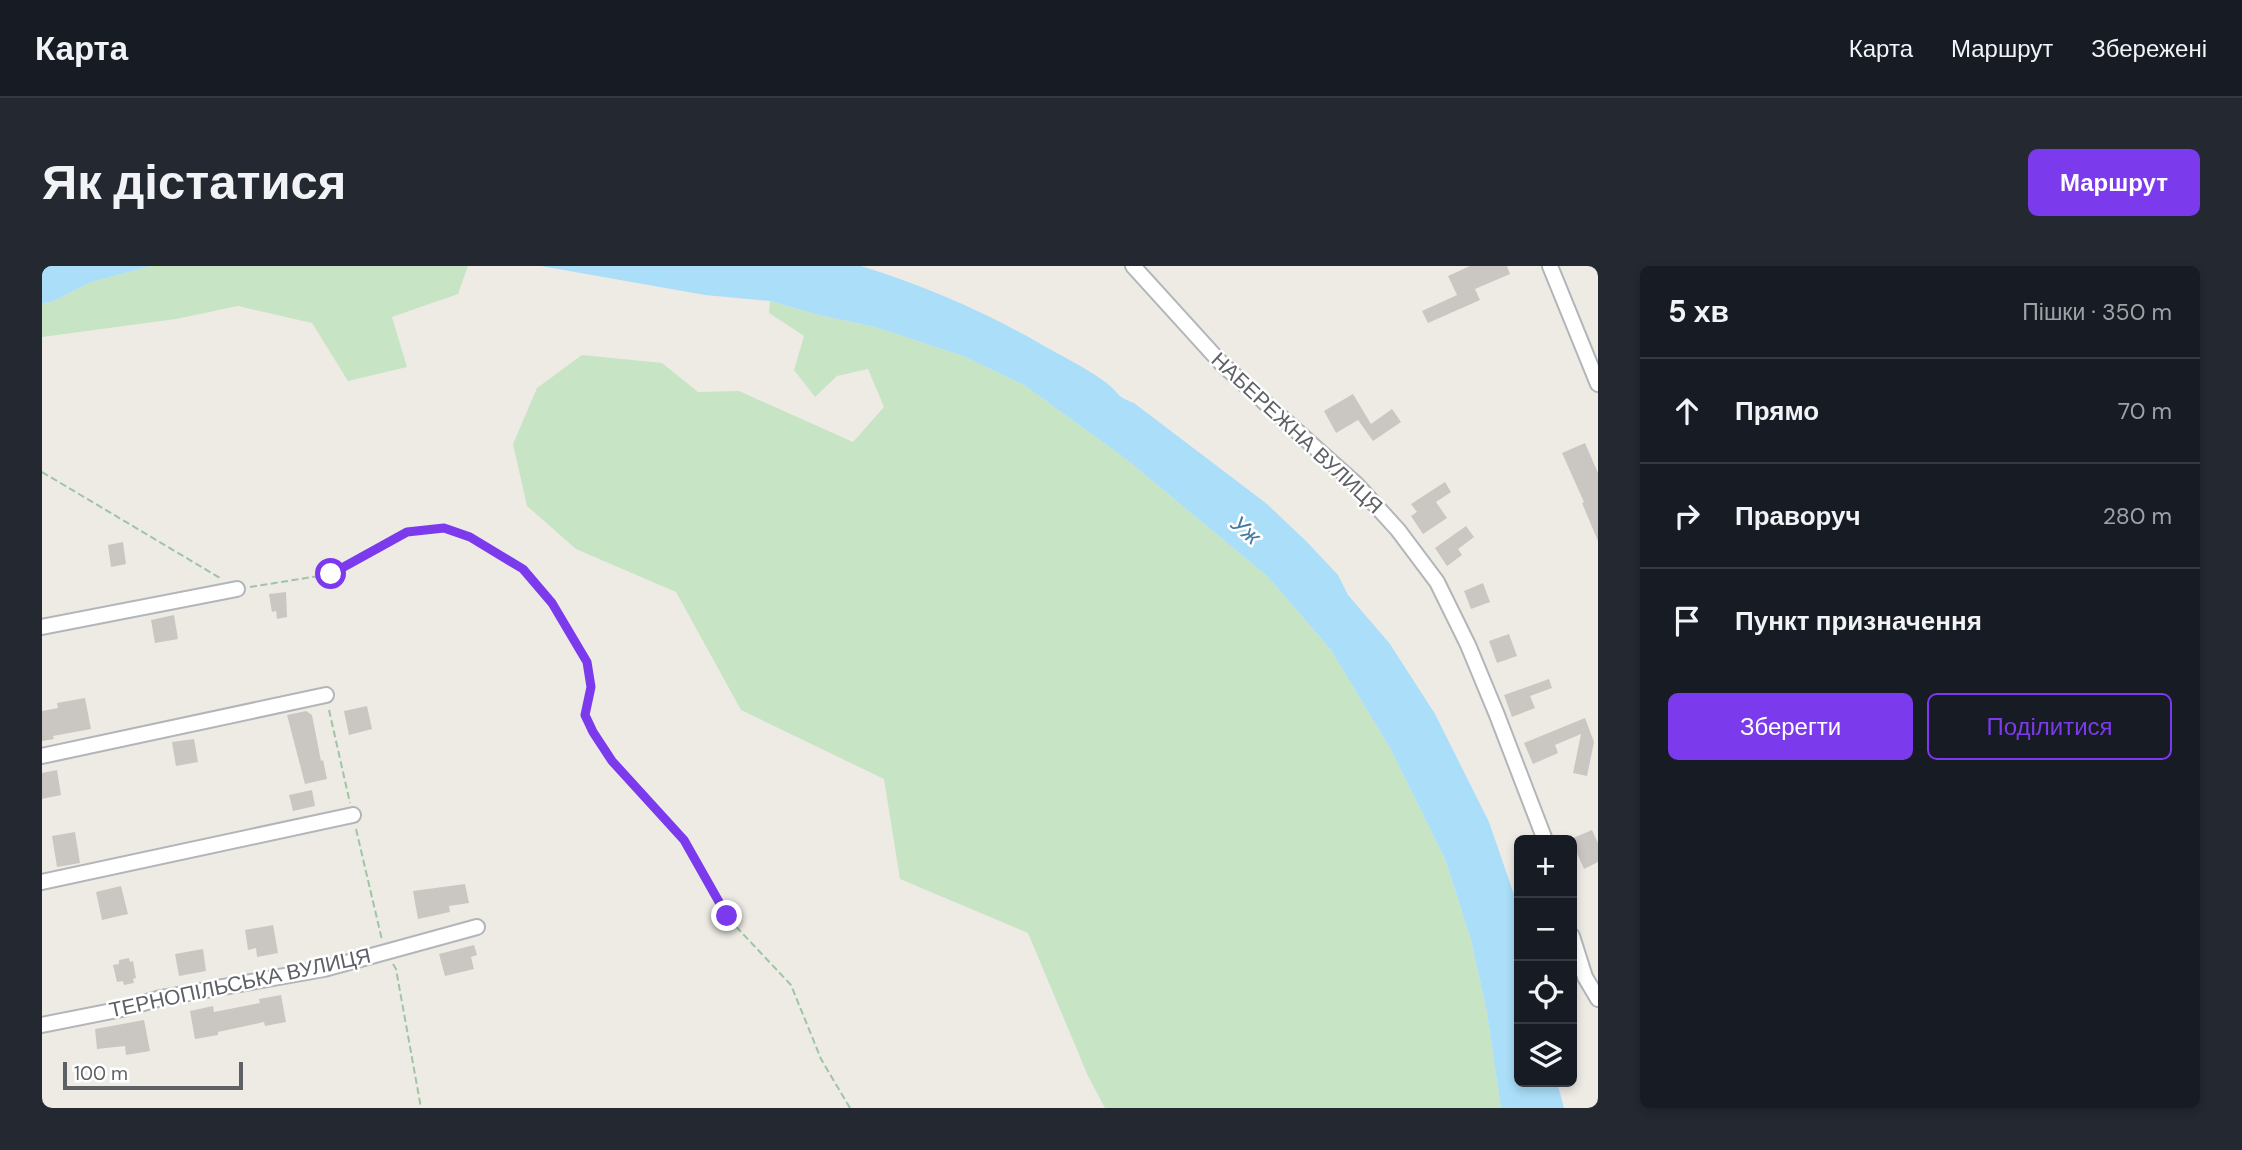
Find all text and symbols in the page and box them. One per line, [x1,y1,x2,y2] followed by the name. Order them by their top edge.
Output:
[35,27,128,70] text: Карта
[1849,33,1913,64] text: Карта
[1951,33,2053,64] text: Маршрут
[2091,33,2207,64] text: Збережені
[2028,149,2200,216] button: Маршрут
[42,150,346,214] text: Як дістатися
[1668,292,1729,331] text: 5 хв
[2022,297,2172,327] text: Пішки · 350 m
[1205,346,1389,520] street label: НАБЕРЕЖНА ВУЛИЦЯ
[1668,392,1706,430] icon: ahead
[1735,394,1819,428] text: Прямо
[2118,396,2172,426] text: 70 m
[1668,497,1706,535] icon: right
[1735,499,1861,533] text: Праворуч
[2103,501,2172,531] text: 280 m
[1224,508,1268,552] water label: Уж
[315,558,346,589] route start
[1668,602,1706,640] icon: arrive
[1735,604,1982,638] text: Пункт призначення
[1668,693,1913,760] button: Зберегти
[1927,693,2172,760] button: Поділитися
[1514,835,1577,1087] map controls
[1514,835,1577,898] button: +
[1514,898,1577,961] button: −
[711,900,742,931] route end
[107,942,373,1024] street label: ТЕРНОПІЛЬСЬКА ВУЛИЦЯ
[1514,961,1577,1024] button: locate
[1514,1024,1577,1087] button: layers
[63,1059,243,1091] scale bar
[74,1061,128,1086] text: 100 m

